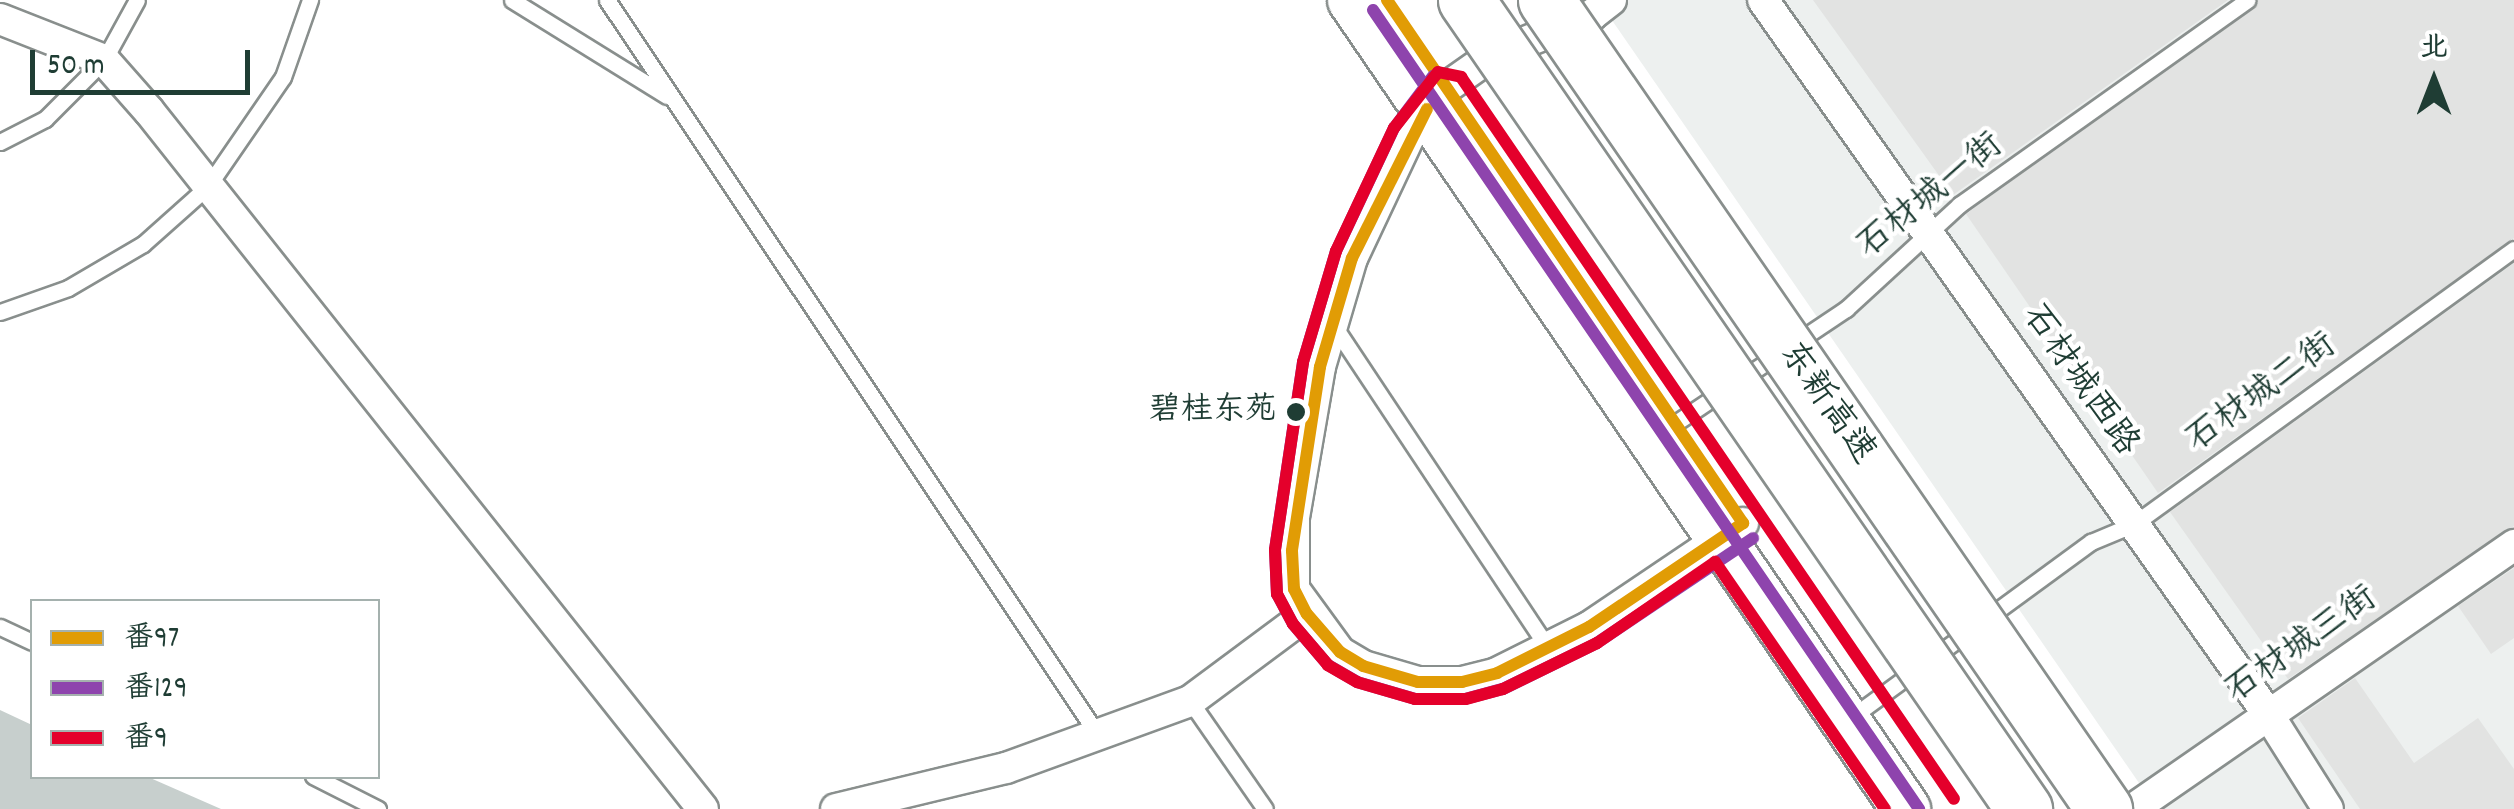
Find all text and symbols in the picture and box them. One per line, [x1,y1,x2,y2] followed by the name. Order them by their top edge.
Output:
[35,30,255,92] scale bar
[2384,30,2484,130] north arrow
[2420,30,2448,70] text: 北
[47,46,105,89] text: 50 m
[1850,126,2012,268] street label: 石材城一街
[2012,297,2146,465] street label: 石材城西路
[2179,326,2345,462] street label: 石材城二街
[1769,335,1883,473] street label: 东新高速
[1149,393,1277,431] place label: 碧桂东苑
[1286,402,1306,422] marker: 碧桂东苑
[2218,579,2386,713] street label: 石材城三街
[30,599,380,779] legend
[124,619,179,662] text: 番97
[124,669,187,712] text: 番129
[124,719,168,762] text: 番9

